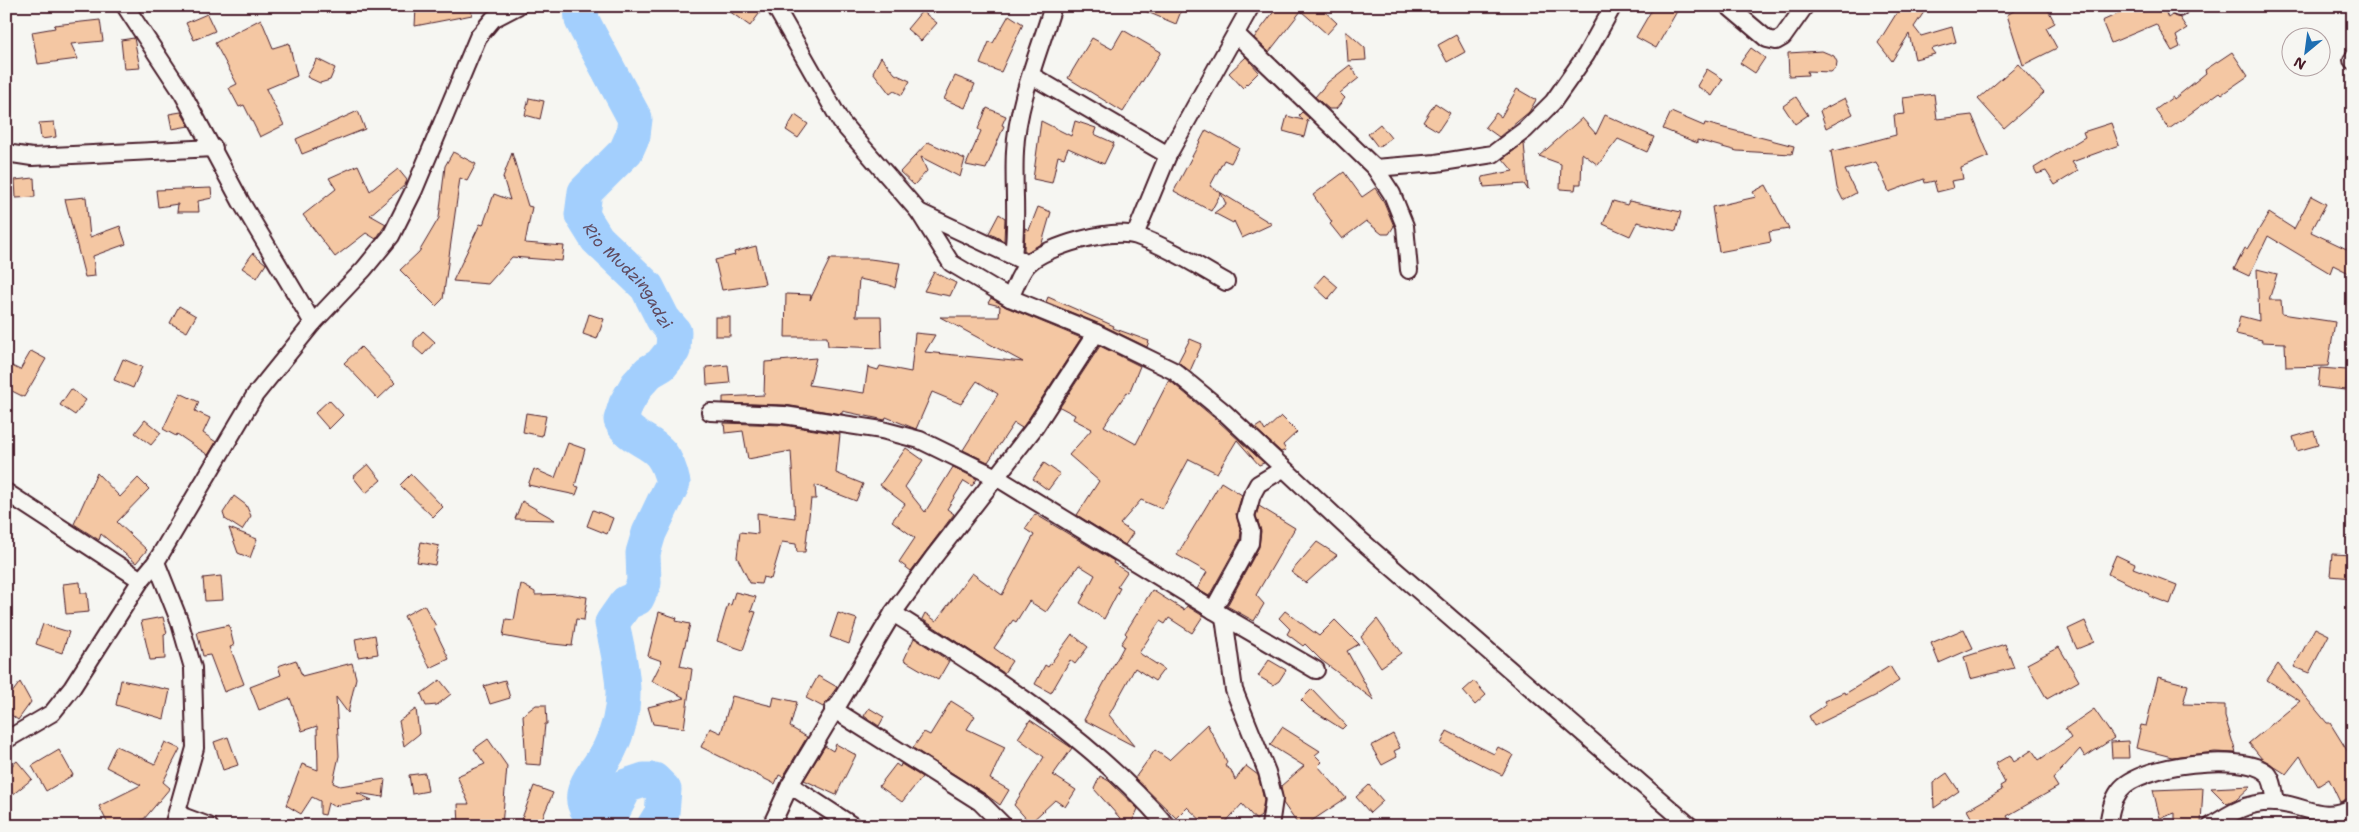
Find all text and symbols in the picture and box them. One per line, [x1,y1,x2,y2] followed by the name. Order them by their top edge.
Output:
[2282,28,2332,78] north arrow
[2290,53,2309,74] text: N
[579,218,678,334] water label: Rio Mudzingadzi

